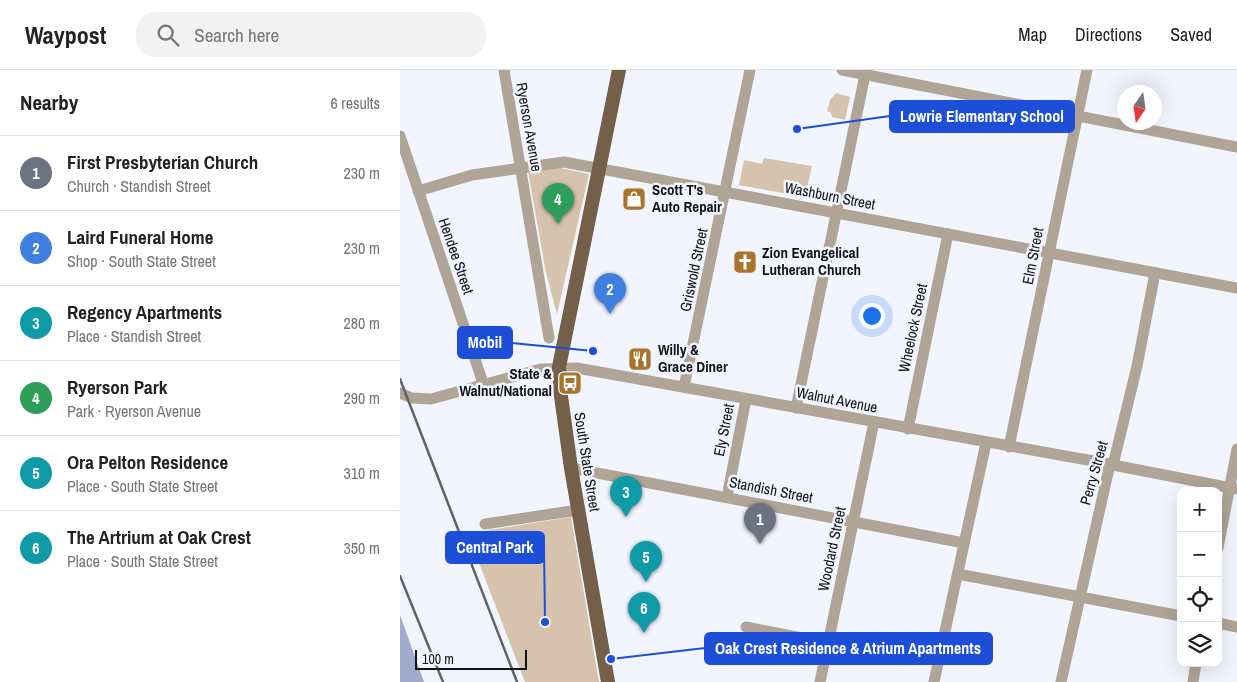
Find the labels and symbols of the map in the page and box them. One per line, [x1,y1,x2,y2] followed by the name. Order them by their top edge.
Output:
[511,81,548,173] street label: Ryerson Avenue
[1117,85,1162,130] north arrow
[890,101,1074,132] callout: Lowrie Elementary School
[900,105,1064,127] text: Lowrie Elementary School
[783,176,878,215] street label: Washburn Street
[652,179,722,217] place label: Scott T's Auto Repair
[542,183,574,224] pin: 4
[621,186,647,212] shop icon: Scott T's Auto Repair
[434,215,480,297] street label: Hendee Street
[1017,225,1048,286] street label: Elm Street
[674,226,713,314] street label: Griswold Street
[762,242,861,280] place label: Zion Evangelical Lutheran Church
[732,249,758,275] church icon: Zion Evangelical Lutheran Church
[594,273,626,314] pin: 2
[893,281,932,374] street label: Wheelock Street
[859,303,885,329] your location
[458,327,512,358] callout: Mobil
[468,331,502,353] text: Mobil
[658,339,728,377] place label: Willy & Grace Diner
[627,346,653,372] restaurant icon: Willy & Grace Diner
[460,363,552,401] place label: State & Walnut/National
[557,370,583,396] bus stop icon: State & Walnut/National
[795,381,880,418] street label: Walnut Avenue
[708,401,739,458] street label: Ely Street
[569,411,606,514] street label: South State Street
[1074,438,1113,507] street label: Perry Street
[727,471,815,508] street label: Standish Street
[610,476,642,517] pin: 3
[744,503,776,544] pin: 1
[812,504,851,593] street label: Woodard Street
[446,532,544,563] callout: Central Park
[456,536,534,558] text: Central Park
[630,541,662,582] pin: 5
[628,592,660,633] pin: 6
[705,633,992,664] callout: Oak Crest Residence & Atrium Apartments
[715,637,981,659] text: Oak Crest Residence & Atrium Apartments
[415,647,528,670] scale bar

